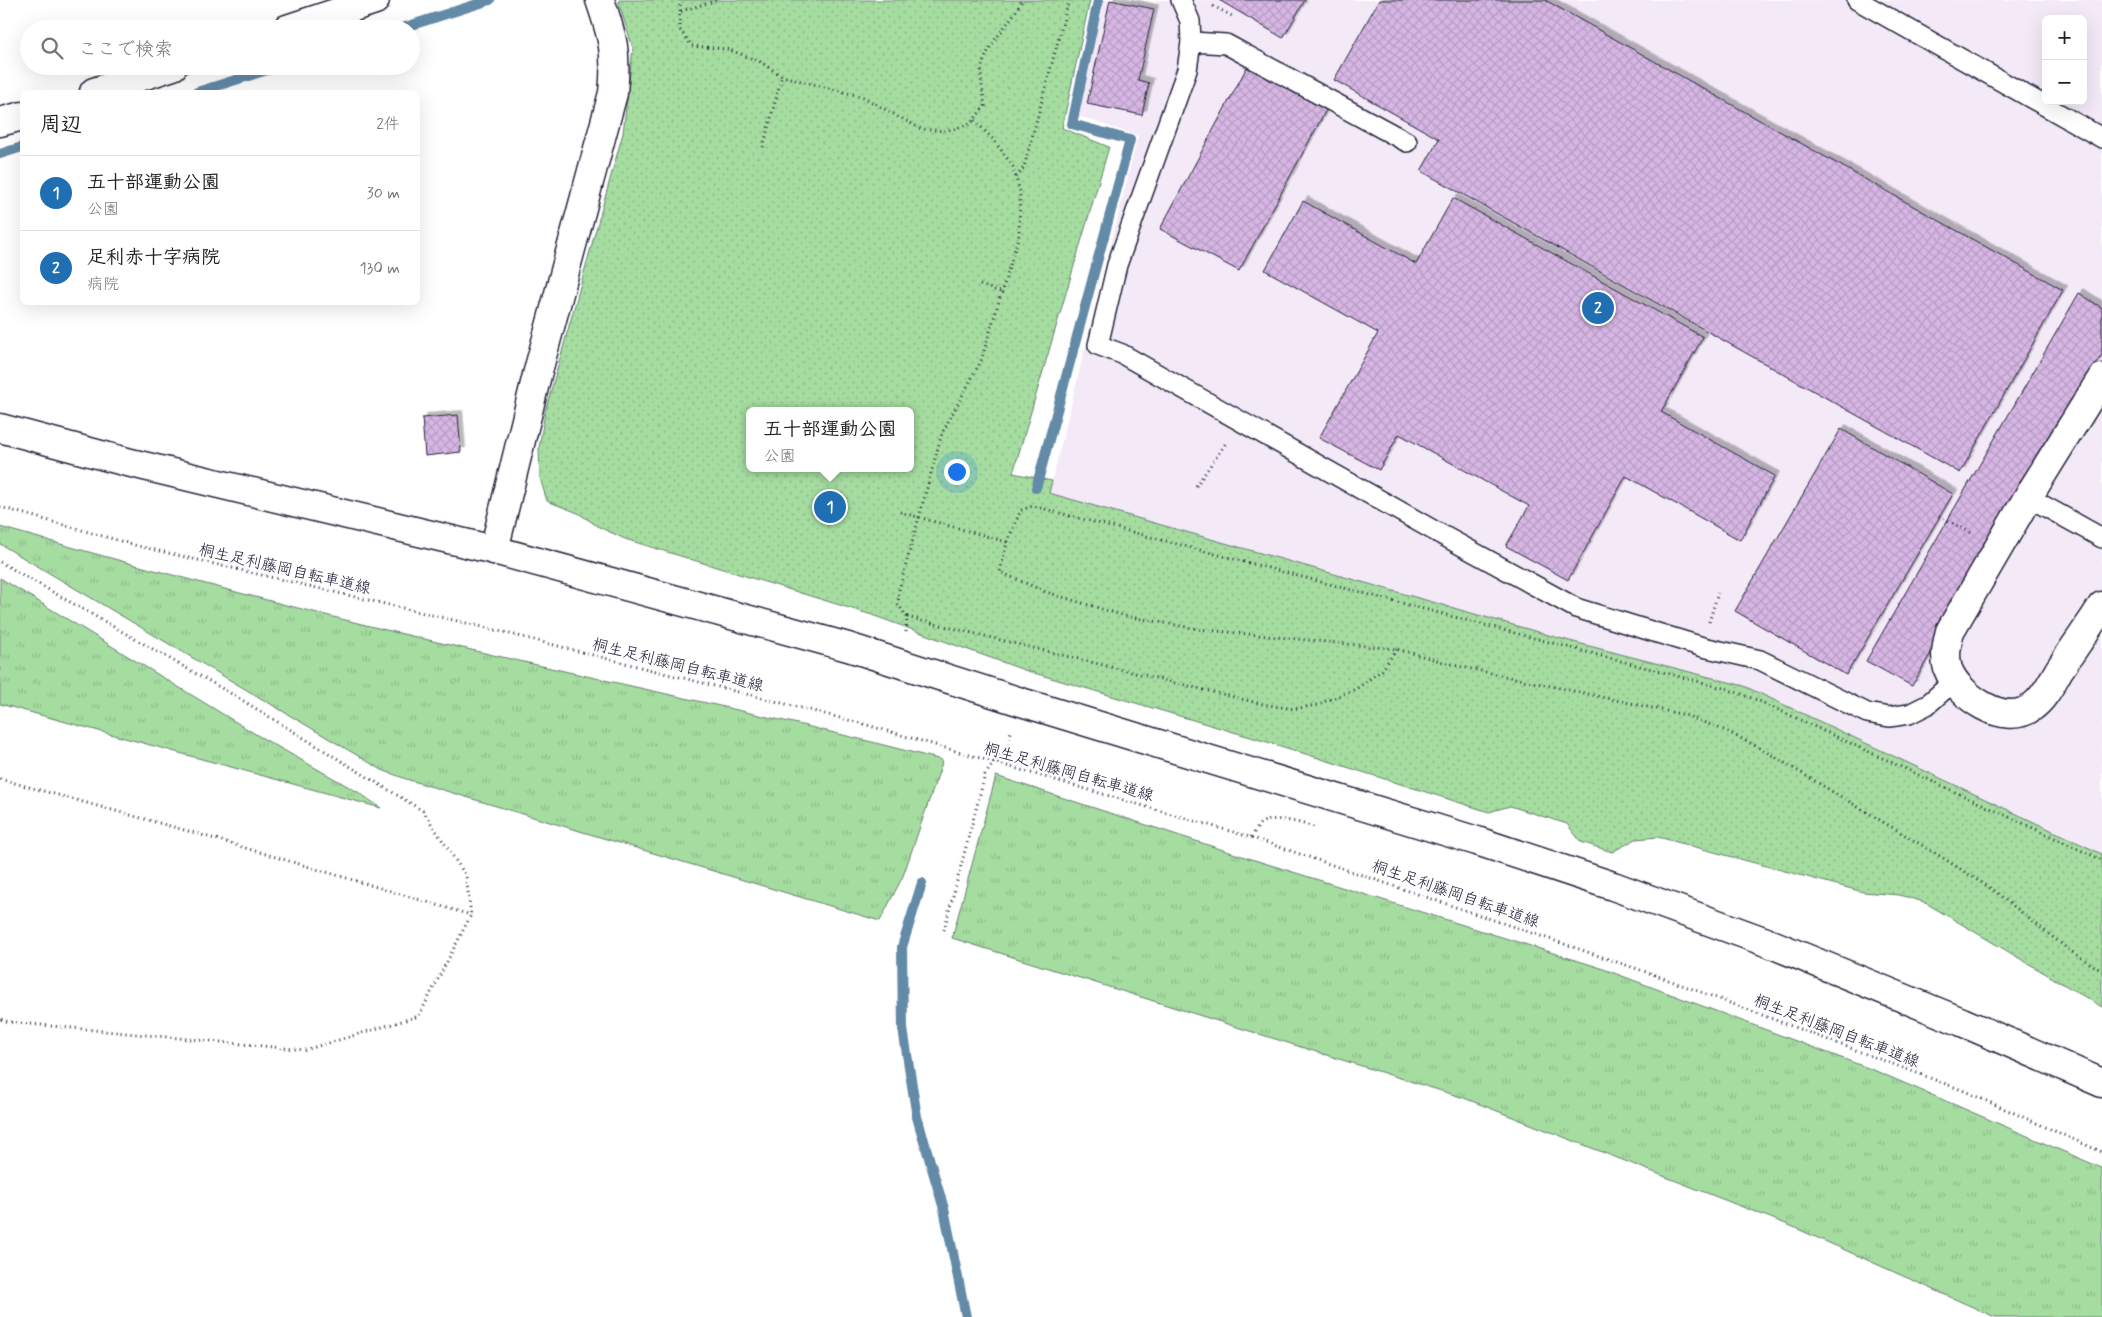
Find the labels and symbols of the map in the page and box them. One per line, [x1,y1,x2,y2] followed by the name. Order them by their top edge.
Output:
[1582,289,1614,327] pin: 2
[944,459,970,485] your location
[814,488,846,526] pin: 1
[197,539,373,599] street label: 桐生足利藤岡自転車道線
[590,634,766,697] street label: 桐生足利藤岡自転車道線
[981,738,1156,807] street label: 桐生足利藤岡自転車道線
[1369,856,1542,933] street label: 桐生足利藤岡自転車道線
[1751,990,1922,1073] street label: 桐生足利藤岡自転車道線

